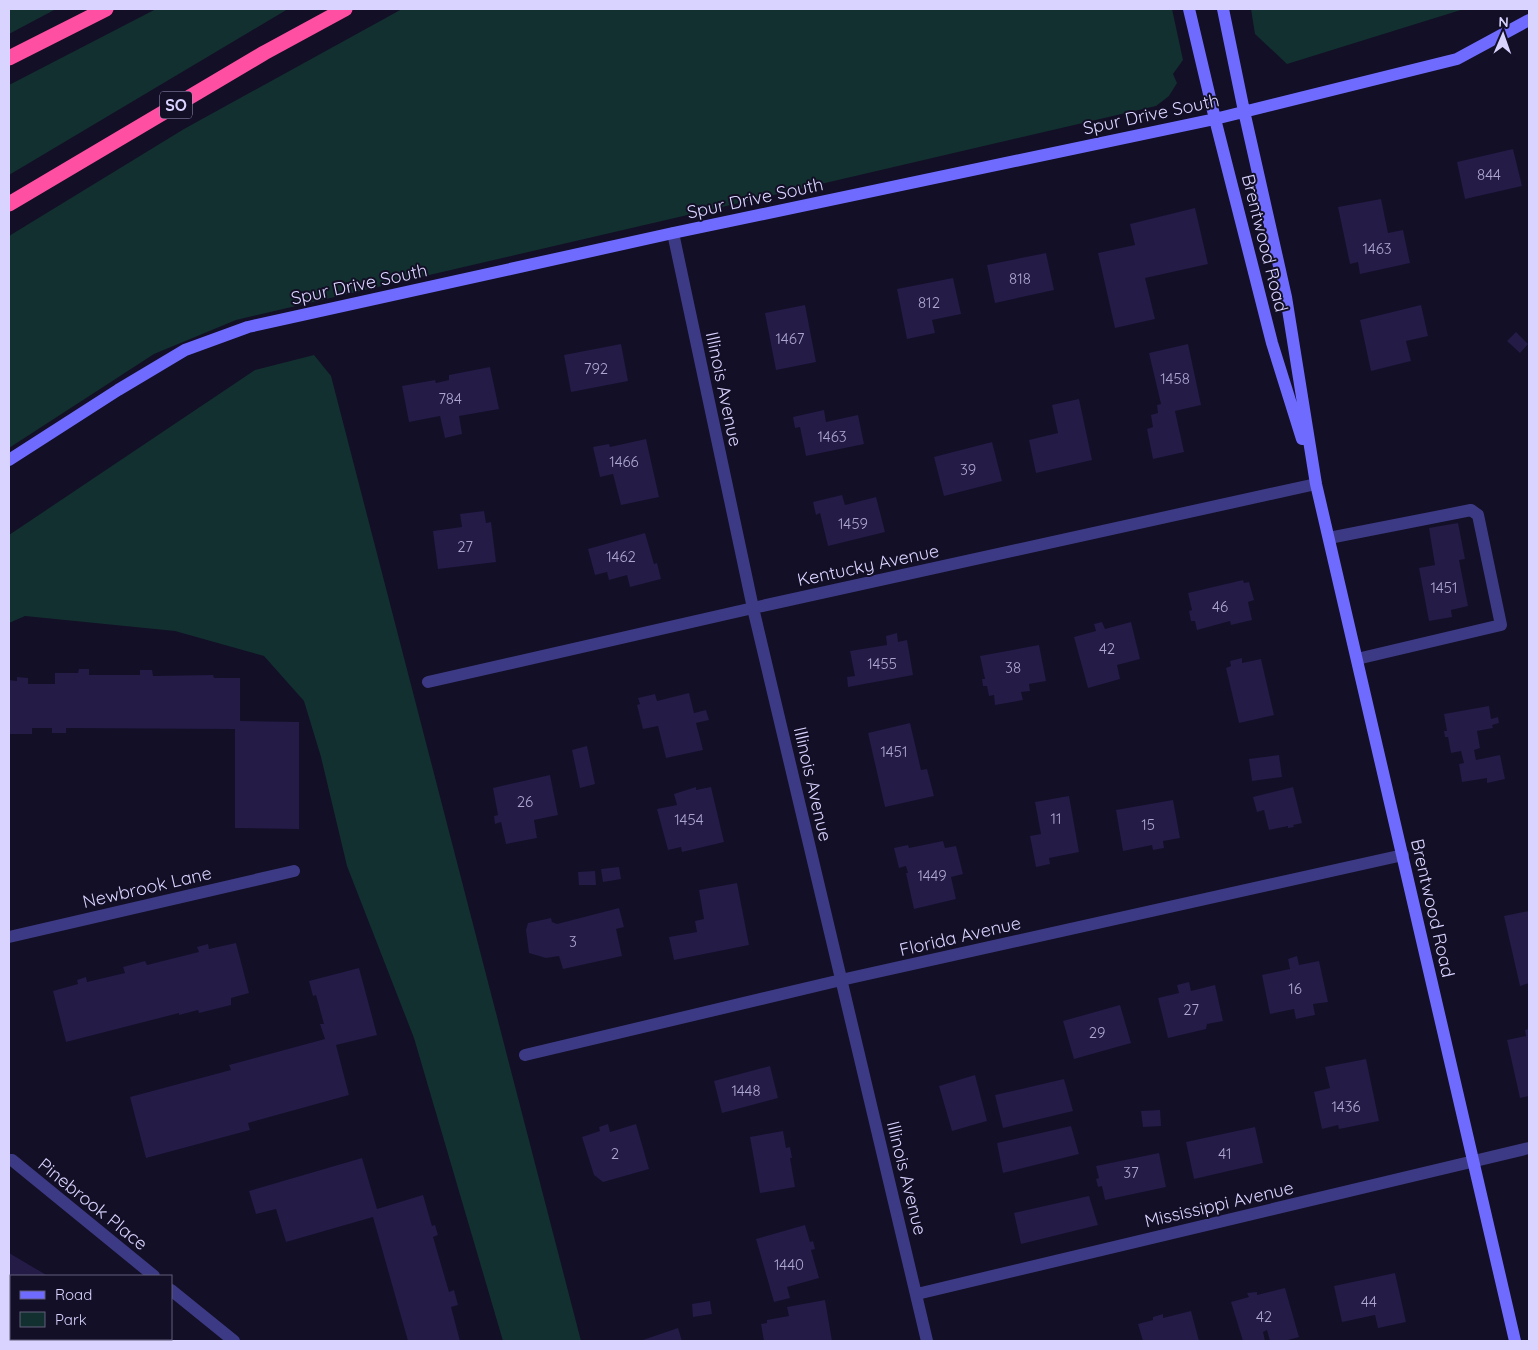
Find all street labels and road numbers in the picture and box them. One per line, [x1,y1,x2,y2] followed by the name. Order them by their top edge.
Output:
[1081,88,1221,140] street label: Spur Drive South
[160,92,192,118] road number: SO
[685,172,825,224] street label: Spur Drive South
[1237,172,1293,314] street label: Brentwood Road
[289,258,429,310] street label: Spur Drive South
[701,330,747,448] street label: Illinois Avenue
[795,539,941,591] street label: Kentucky Avenue
[789,725,837,843] street label: Illinois Avenue
[1406,837,1460,979] street label: Brentwood Road
[80,861,214,913] street label: Newbrook Lane
[897,911,1023,961] street label: Florida Avenue
[882,1119,932,1237] street label: Illinois Avenue
[34,1153,152,1255] street label: Pinebrook Place
[1142,1176,1296,1232] street label: Mississippi Avenue

